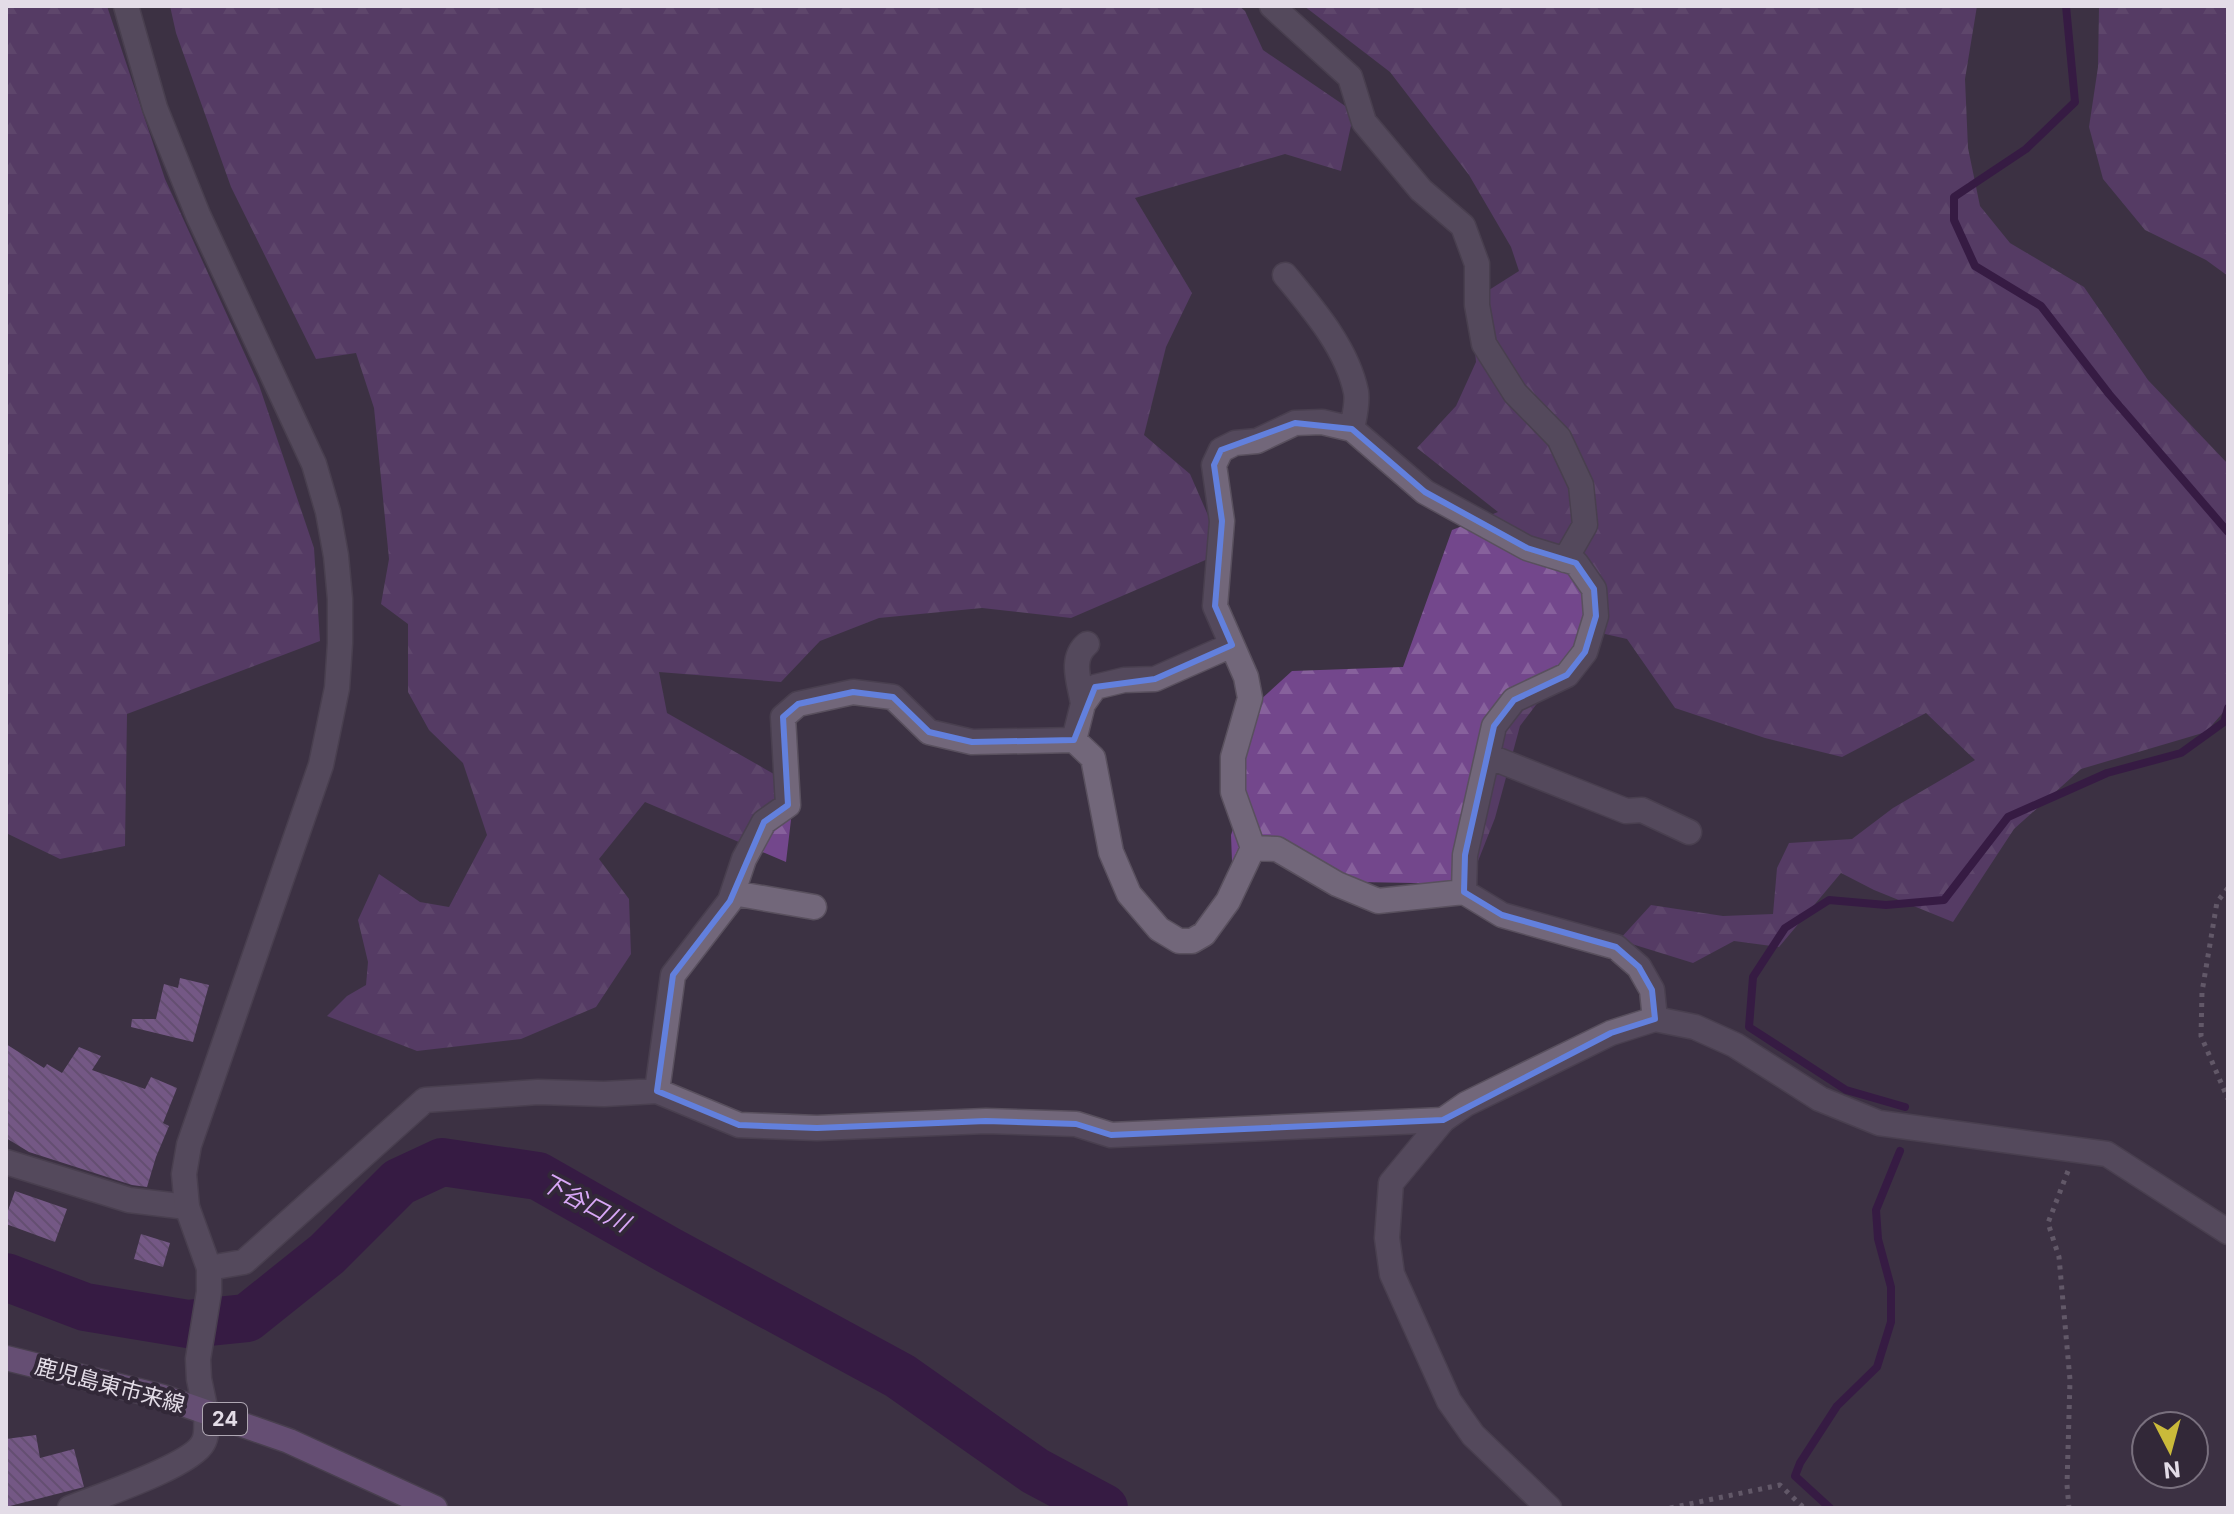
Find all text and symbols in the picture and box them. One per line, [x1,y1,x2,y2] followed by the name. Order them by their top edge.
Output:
[536,1167,637,1239] water label: 下谷口川
[32,1353,188,1417] street label: 鹿児島東市来線
[203,1403,247,1435] road number: 24
[2130,1410,2210,1490] north arrow
[2162,1456,2182,1484] text: N

